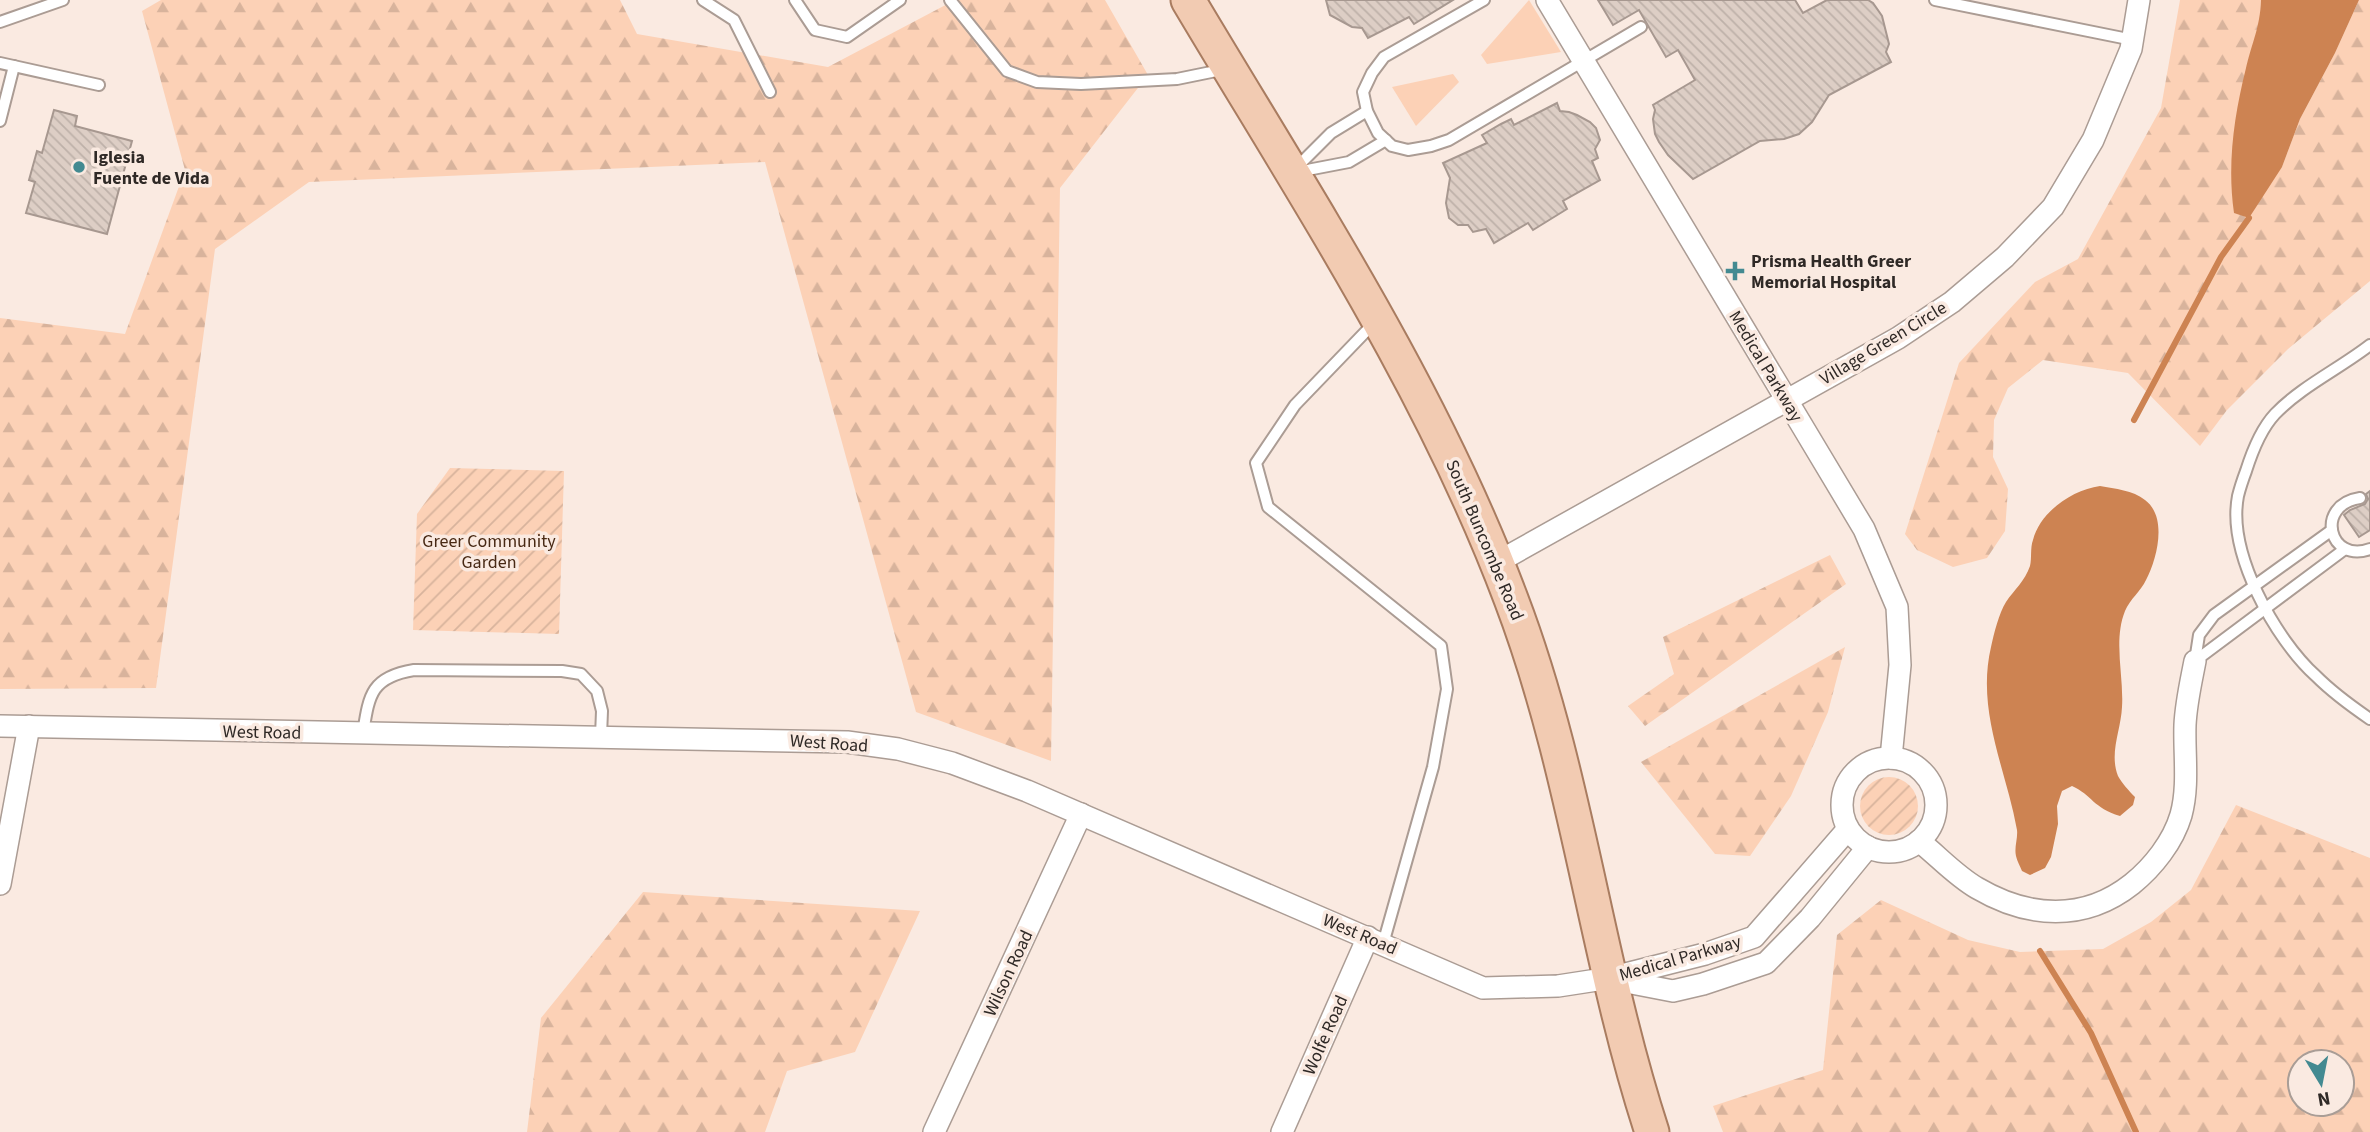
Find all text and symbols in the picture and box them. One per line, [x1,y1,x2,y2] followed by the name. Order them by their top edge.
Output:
[93,145,209,191] place label: Iglesia Fuente de Vida
[71,159,87,175] marker: Iglesia Fuente de Vida
[1751,249,1912,295] place label: Prisma Health Greer Memorial Hospital
[1725,261,1745,281] marker: Prisma Health Greer Memorial Hospital
[1815,296,1952,391] street label: Village Green Circle
[1723,306,1809,427] street label: Medical Parkway
[1439,456,1530,624] street label: South Buncombe Road
[422,529,556,575] park label: Greer Community Garden
[222,719,301,746] street label: West Road
[789,728,869,759] street label: West Road
[1319,908,1401,961] street label: West Road
[978,926,1039,1020] street label: Wilson Road
[1616,929,1745,988] street label: Medical Parkway
[1297,991,1354,1079] street label: Wolfe Road
[2286,1048,2356,1118] north arrow
[2315,1084,2332,1113] text: N

